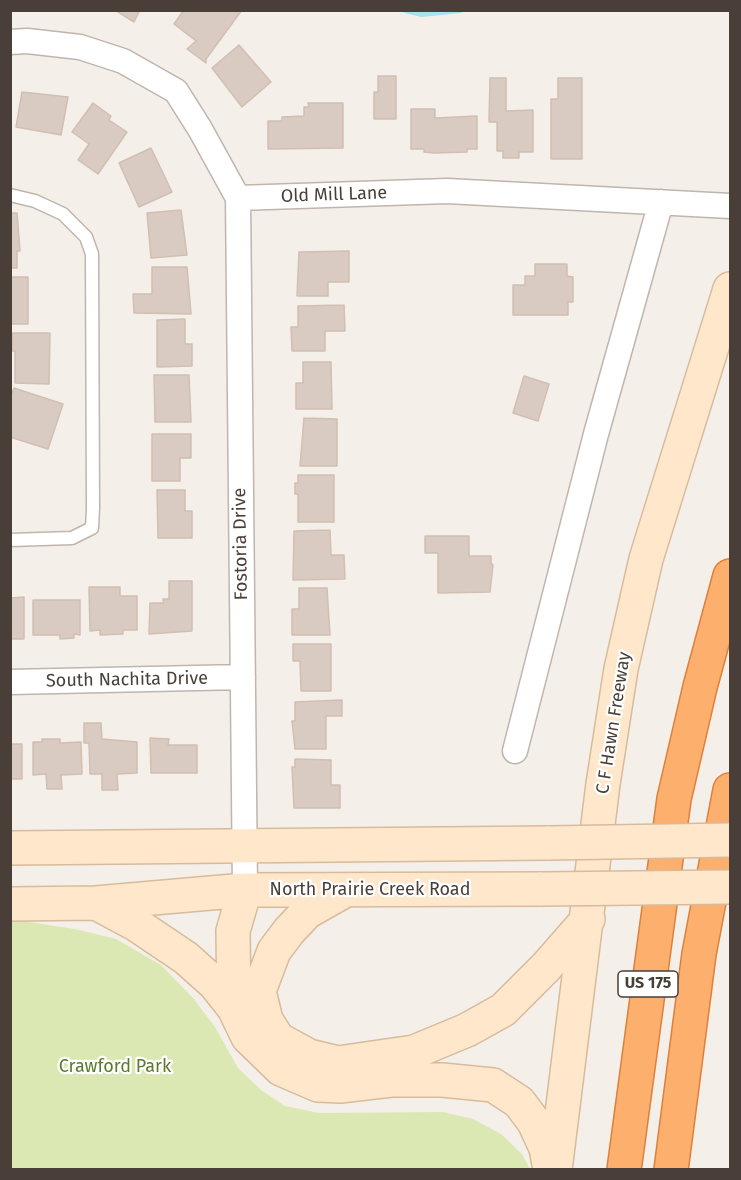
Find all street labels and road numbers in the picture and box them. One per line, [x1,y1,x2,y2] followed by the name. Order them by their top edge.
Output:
[280,182,388,208] street label: Old Mill Lane
[229,487,253,601] street label: Fostoria Drive
[592,650,636,796] street label: C F Hawn Freeway
[46,668,208,692] street label: South Nachita Drive
[270,879,470,901] street label: North Prairie Creek Road
[618,971,678,997] road number: US 175

